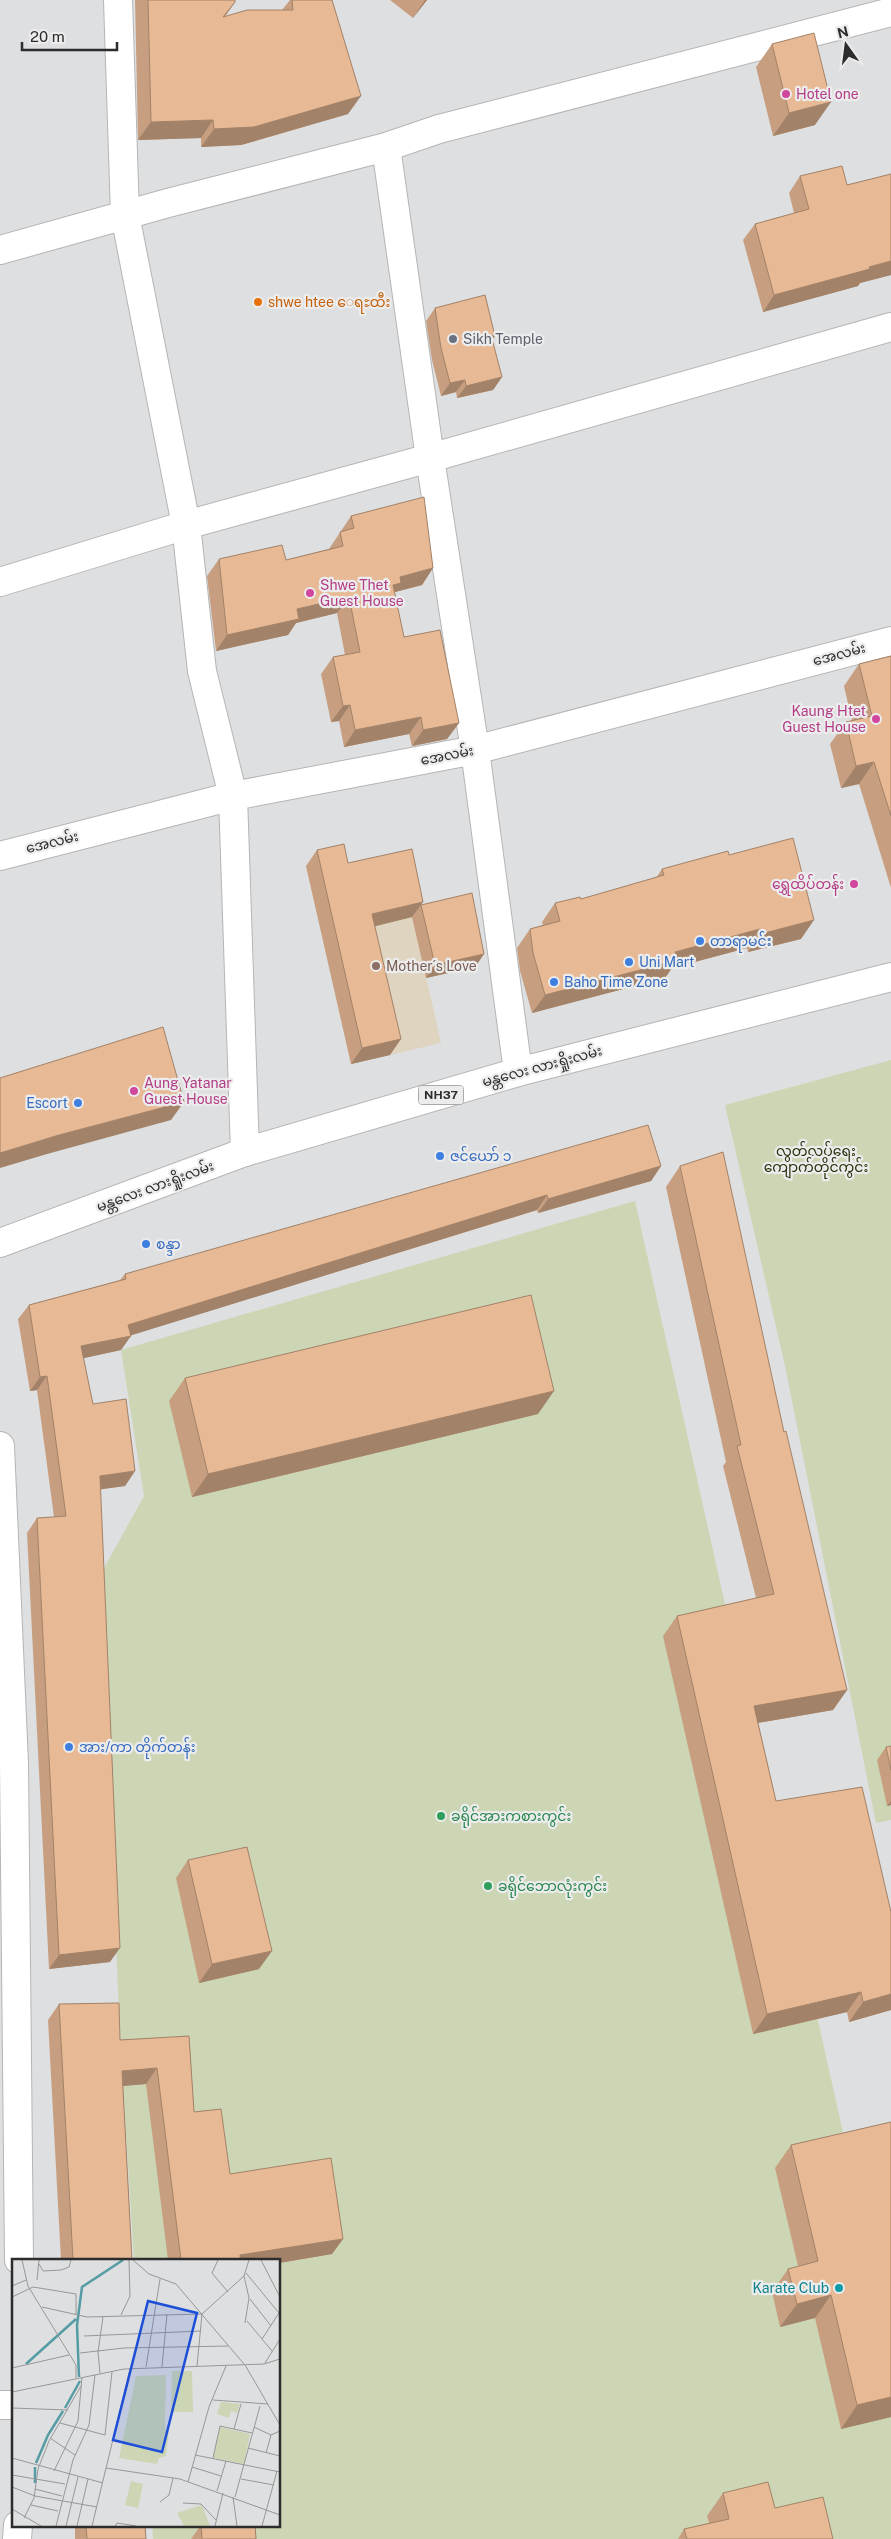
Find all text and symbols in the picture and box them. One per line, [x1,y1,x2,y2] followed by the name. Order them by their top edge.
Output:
[22,20,118,52] scale bar
[821,20,871,70] north arrow
[836,23,850,41] text: N
[30,28,65,45] text: 20 m
[796,86,859,102] place label: Hotel one
[780,88,792,100] marker: Hotel one
[268,292,390,314] place label: shwe htee ေရႊထီး
[252,296,264,308] marker: shwe htee ေရႊထီး
[463,331,543,347] place label: Sikh Temple
[447,333,459,345] marker: Sikh Temple
[320,577,404,609] place label: Shwe Thet Guest House
[304,587,316,599] marker: Shwe Thet Guest House
[810,637,867,669] street label: အေလမ်း
[782,703,866,735] place label: Kaung Htet Guest House
[870,713,882,725] marker: Kaung Htet Guest House
[419,740,475,768] street label: အေလမ်း
[24,826,80,856] street label: အေလမ်း
[772,874,844,896] place label: ရွှေထိပ်တန်း
[848,878,860,890] marker: ရွှေထိပ်တန်း
[710,931,772,953] place label: တာရာမင်း
[694,935,706,947] marker: တာရာမင်း
[639,954,695,970] place label: Uni Mart
[623,956,635,968] marker: Uni Mart
[386,958,477,974] place label: Mother´s Love
[370,960,382,972] marker: Mother´s Love
[564,974,668,990] place label: Baho Time Zone
[548,976,560,988] marker: Baho Time Zone
[480,1040,605,1094] street label: မန္တလေး လားရှိုးလမ်း
[144,1075,232,1107] place label: Aung Yatanar Guest House
[128,1085,140,1097] marker: Aung Yatanar Guest House
[418,1086,464,1104] road number: NH37
[26,1095,68,1111] place label: Escort
[72,1097,84,1109] marker: Escort
[764,1141,868,1179] park label: လွတ်လပ်ရေး ကျောက်တိုင်ကွင်း
[450,1146,512,1164] place label: ဇင်ယော် ၁
[434,1150,446,1162] marker: ဇင်ယော် ၁
[94,1155,217,1218] street label: မန္တလေး လားရှိုးလမ်း
[156,1236,181,1256] place label: စန္ဒာ
[140,1238,152,1250] marker: စန္ဒာ
[79,1737,196,1759] place label: အား/ကာ တိုက်တန်း
[63,1741,75,1753] marker: အား/ကာ တိုက်တန်း
[451,1806,571,1828] place label: ခရိုင်အားကစားကွင်း
[435,1810,447,1822] marker: ခရိုင်အားကစားကွင်း
[498,1876,607,1898] place label: ခရိုင်ဘောလုံးကွင်း
[482,1880,494,1892] marker: ခရိုင်ဘောလုံးကွင်း
[12,2259,280,2526] inset map
[752,2280,829,2296] place label: Karate Club
[833,2282,845,2294] marker: Karate Club

